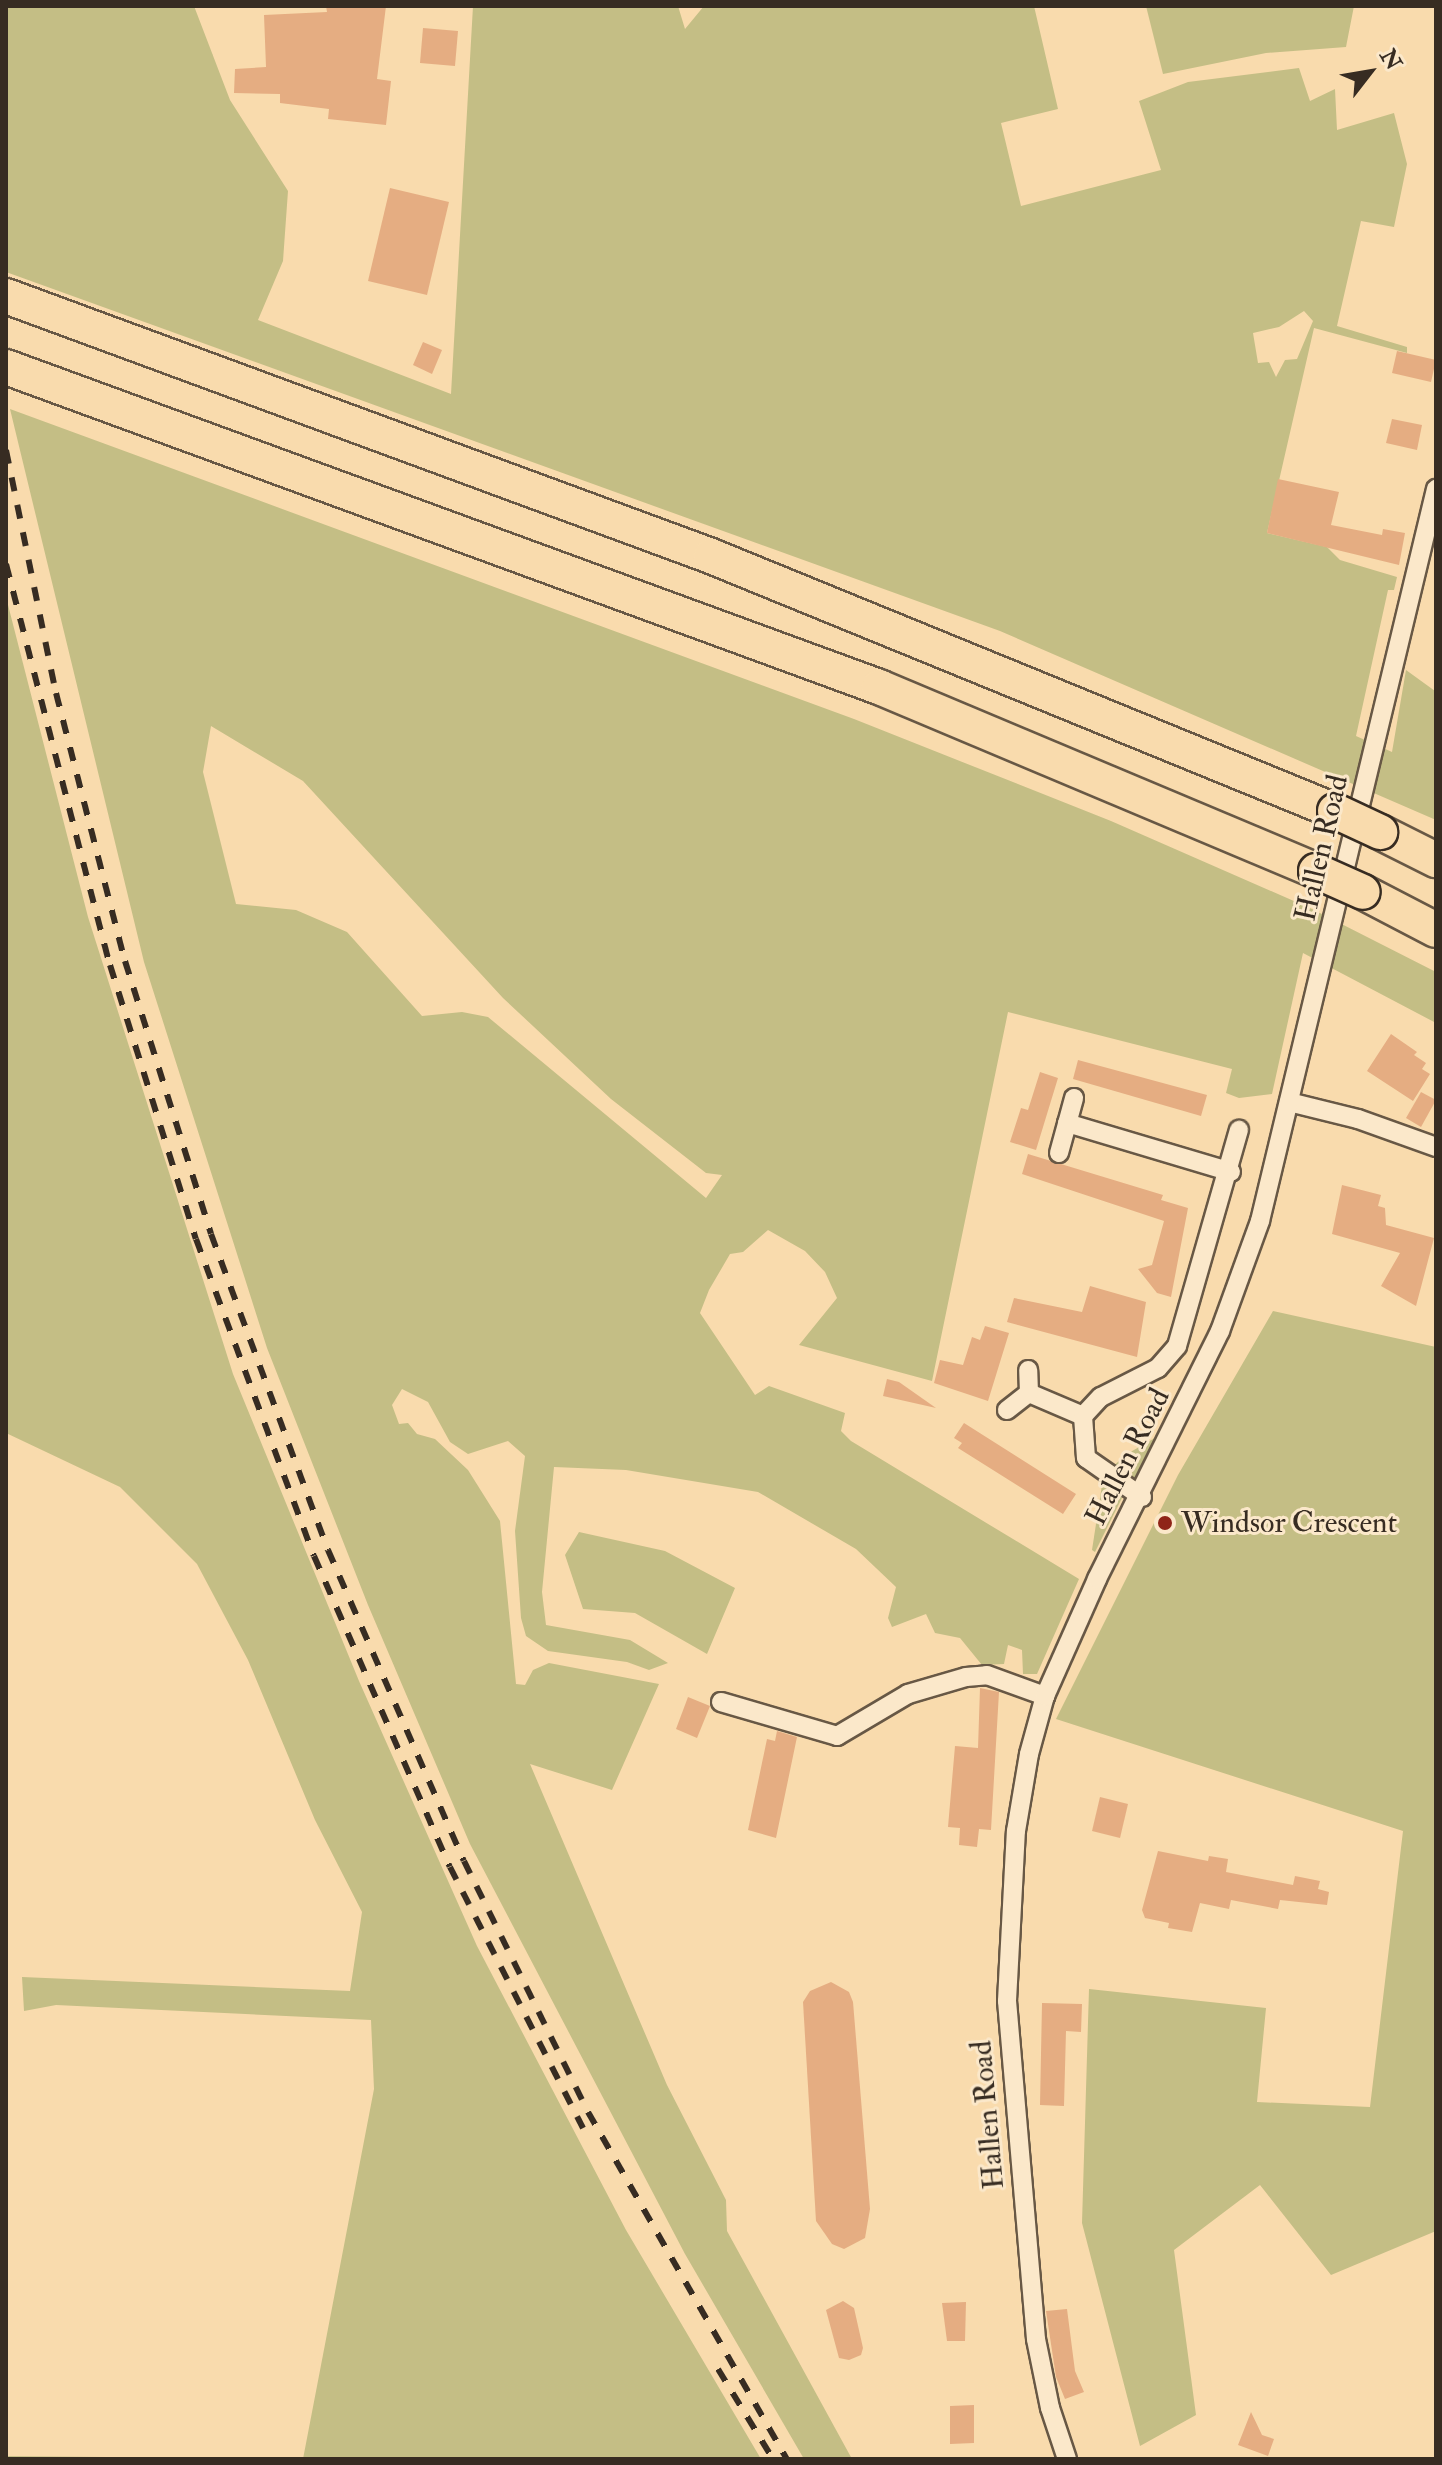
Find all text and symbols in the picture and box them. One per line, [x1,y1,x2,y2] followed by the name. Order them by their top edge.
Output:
[1330,32,1410,112] north arrow
[1373,44,1408,75] text: N
[1288,771,1356,925] street label: Hallen Road
[1078,1382,1178,1532] street label: Hallen Road
[1181,1505,1397,1541] place label: Windsor Crescent
[1156,1514,1174,1532] marker: Windsor Crescent
[964,2039,1012,2191] street label: Hallen Road

